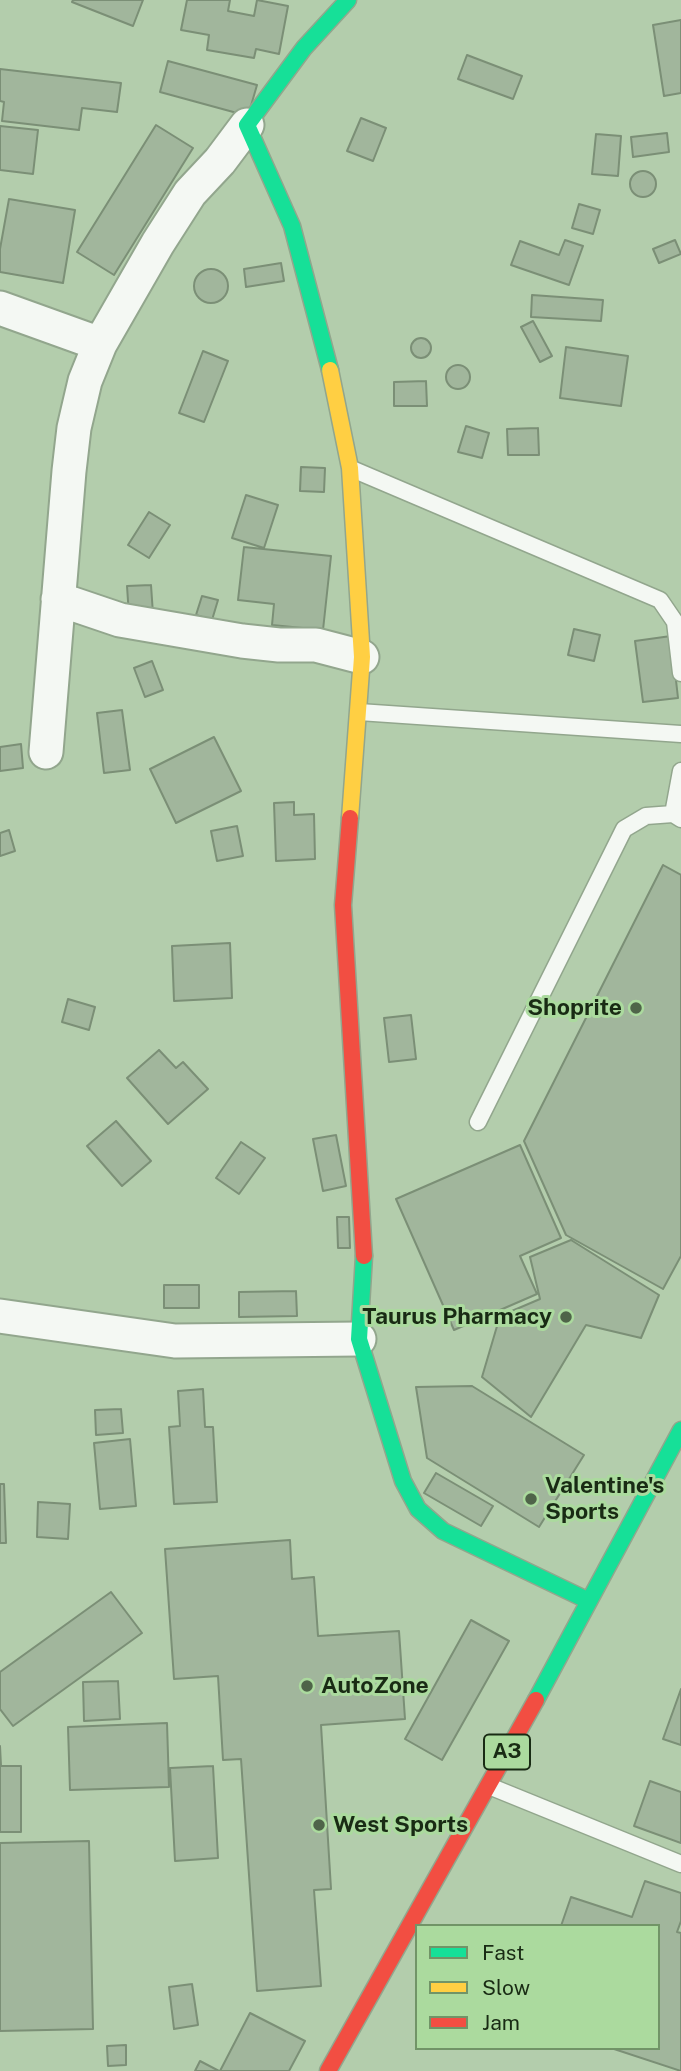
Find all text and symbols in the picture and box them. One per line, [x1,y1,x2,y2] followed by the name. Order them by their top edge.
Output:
[527,994,622,1022] place label: Shoprite
[628,1000,644,1016] marker: Shoprite
[362,1303,552,1331] place label: Taurus Pharmacy
[558,1309,574,1325] marker: Taurus Pharmacy
[545,1472,664,1526] place label: Valentine's Sports
[523,1491,539,1507] marker: Valentine's Sports
[321,1672,429,1700] place label: AutoZone
[299,1678,315,1694] marker: AutoZone
[484,1734,530,1770] road number: A3
[333,1811,468,1839] place label: West Sports
[311,1817,327,1833] marker: West Sports
[415,1924,660,2050] legend
[482,1940,524,1965] text: Fast
[482,1975,530,2000] text: Slow
[482,2010,520,2035] text: Jam

